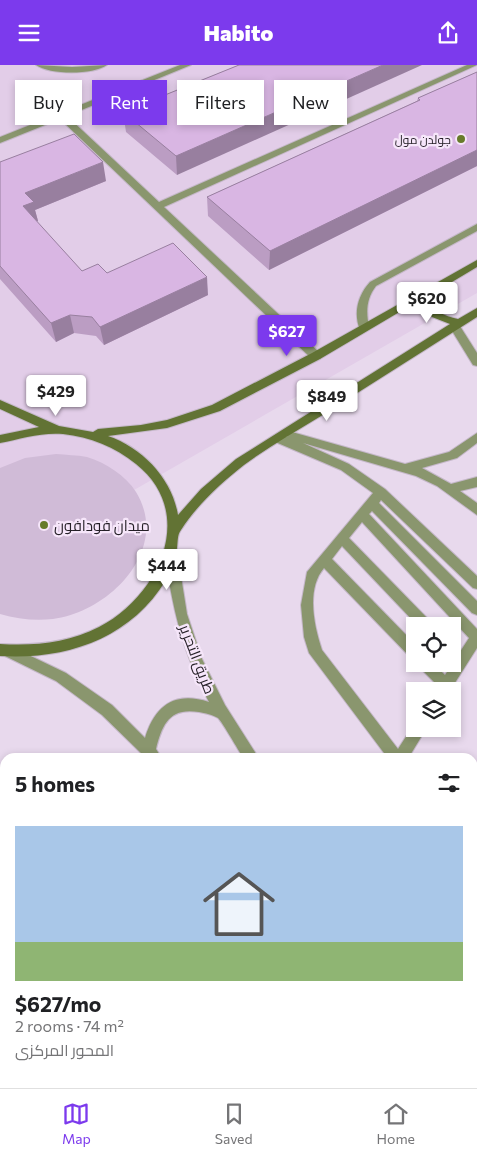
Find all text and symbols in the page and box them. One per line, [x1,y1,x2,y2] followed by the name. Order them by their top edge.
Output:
[15,19,43,47] icon: menu
[203,19,274,46] text: Habito
[434,19,462,47] icon: share
[15,80,82,125] chip: Buy
[92,80,167,125] chip: Rent
[177,80,264,125] chip: Filters
[274,80,347,125] chip: New
[395,132,451,147] place label: جولدن مول
[455,133,467,145] marker: جولدن مول
[397,281,457,324] pin: $620
[408,288,446,307] text: $620
[257,315,317,357] pin: $627
[269,321,305,340] text: $627
[26,375,86,417] pin: $429
[297,379,357,422] pin: $849
[37,381,75,400] text: $429
[308,386,346,405] text: $849
[54,516,150,536] place label: ميدان فودافون
[38,519,50,531] marker: ميدان فودافون
[137,549,197,591] pin: $444
[148,555,186,574] text: $444
[406,617,461,737] map controls
[406,617,461,672] button: locate
[174,621,219,697] street label: طريق التحرير
[406,682,461,737] button: layers
[435,769,463,797] icon: filters
[15,771,95,796] text: 5 homes
[194,859,284,949] icon: home
[15,991,101,1016] text: $627/mo
[15,1016,124,1035] text: 2 rooms · 74 m²
[15,1040,114,1059] text: المحور المركزى
[62,1100,91,1147] tab: Map
[215,1100,253,1147] tab: Saved
[377,1100,415,1147] tab: Home

